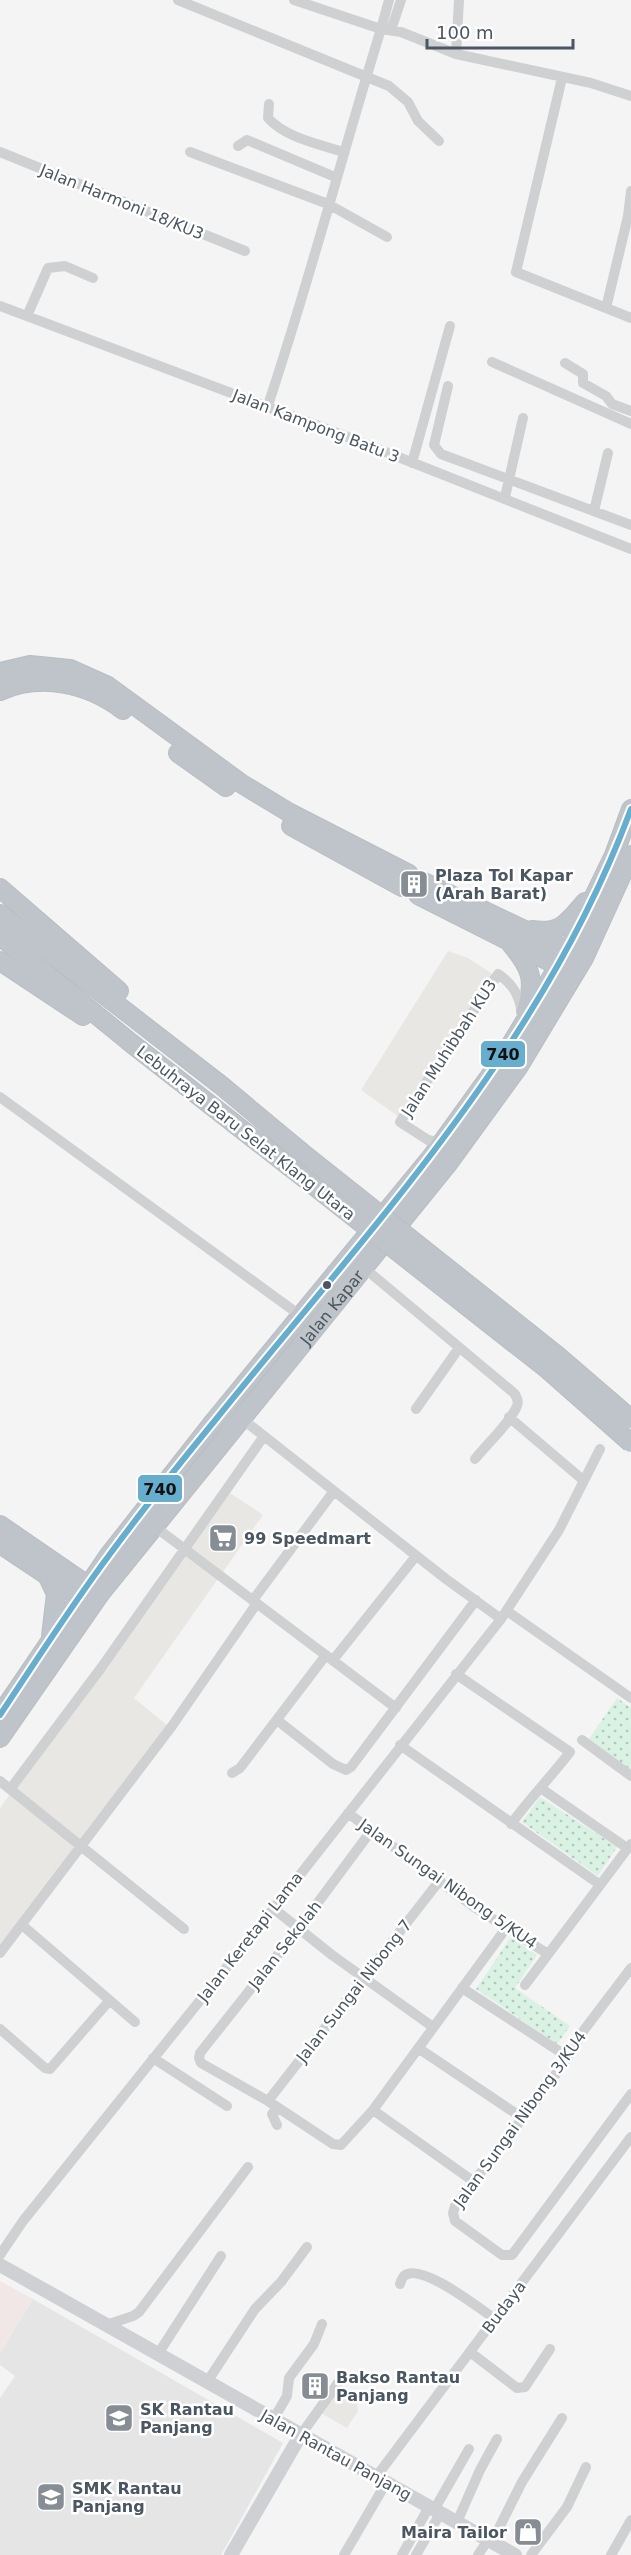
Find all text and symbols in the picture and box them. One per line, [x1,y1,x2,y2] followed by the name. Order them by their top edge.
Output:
[427,12,572,50] scale bar
[436,22,494,43] text: 100 m
[36,160,207,244] street label: Jalan Harmoni 18/KU3
[229,385,402,467] street label: Jalan Kampong Batu 3
[435,866,573,903] place label: Plaza Tol Kapar (Arah Barat)
[398,868,430,900] building icon: Plaza Tol Kapar (Arah Barat)
[397,976,500,1121] street label: Jalan Muhibbah KU3
[480,1040,526,1068] line badge: 740
[133,1042,359,1224] street label: Lebuhraya Baru Selat Klang Utara
[486,1045,520,1064] text: 740
[295,1266,368,1349] street label: Jalan Kapar
[321,1279,333,1291] unlabelled marker
[137,1474,183,1503] line badge: 740
[143,1480,177,1499] text: 740
[207,1522,239,1554] supermarket icon: 99 Speedmart
[244,1529,371,1548] place label: 99 Speedmart
[354,1815,541,1953] street label: Jalan Sungai Nibong 5/KU4
[193,1868,307,2006] street label: Jalan Keretapi Lama
[244,1897,325,1994] street label: Jalan Sekolah
[292,1916,416,2067] street label: Jalan Sungai Nibong 7
[449,2027,590,2212] street label: Jalan Sungai Nibong 3/KU4
[478,2277,530,2337] street label: Budaya
[336,2368,460,2405] place label: Bakso Rantau Panjang
[299,2370,331,2402] building icon: Bakso Rantau Panjang
[140,2400,234,2437] place label: SK Rantau Panjang
[103,2402,135,2434] school or university icon: SK Rantau Panjang
[256,2405,415,2504] street label: Jalan Rantau Panjang
[72,2479,182,2516] place label: SMK Rantau Panjang
[35,2481,67,2513] school or university icon: SMK Rantau Panjang
[512,2516,544,2548] shop icon: Maira Tailor
[401,2523,507,2542] place label: Maira Tailor

